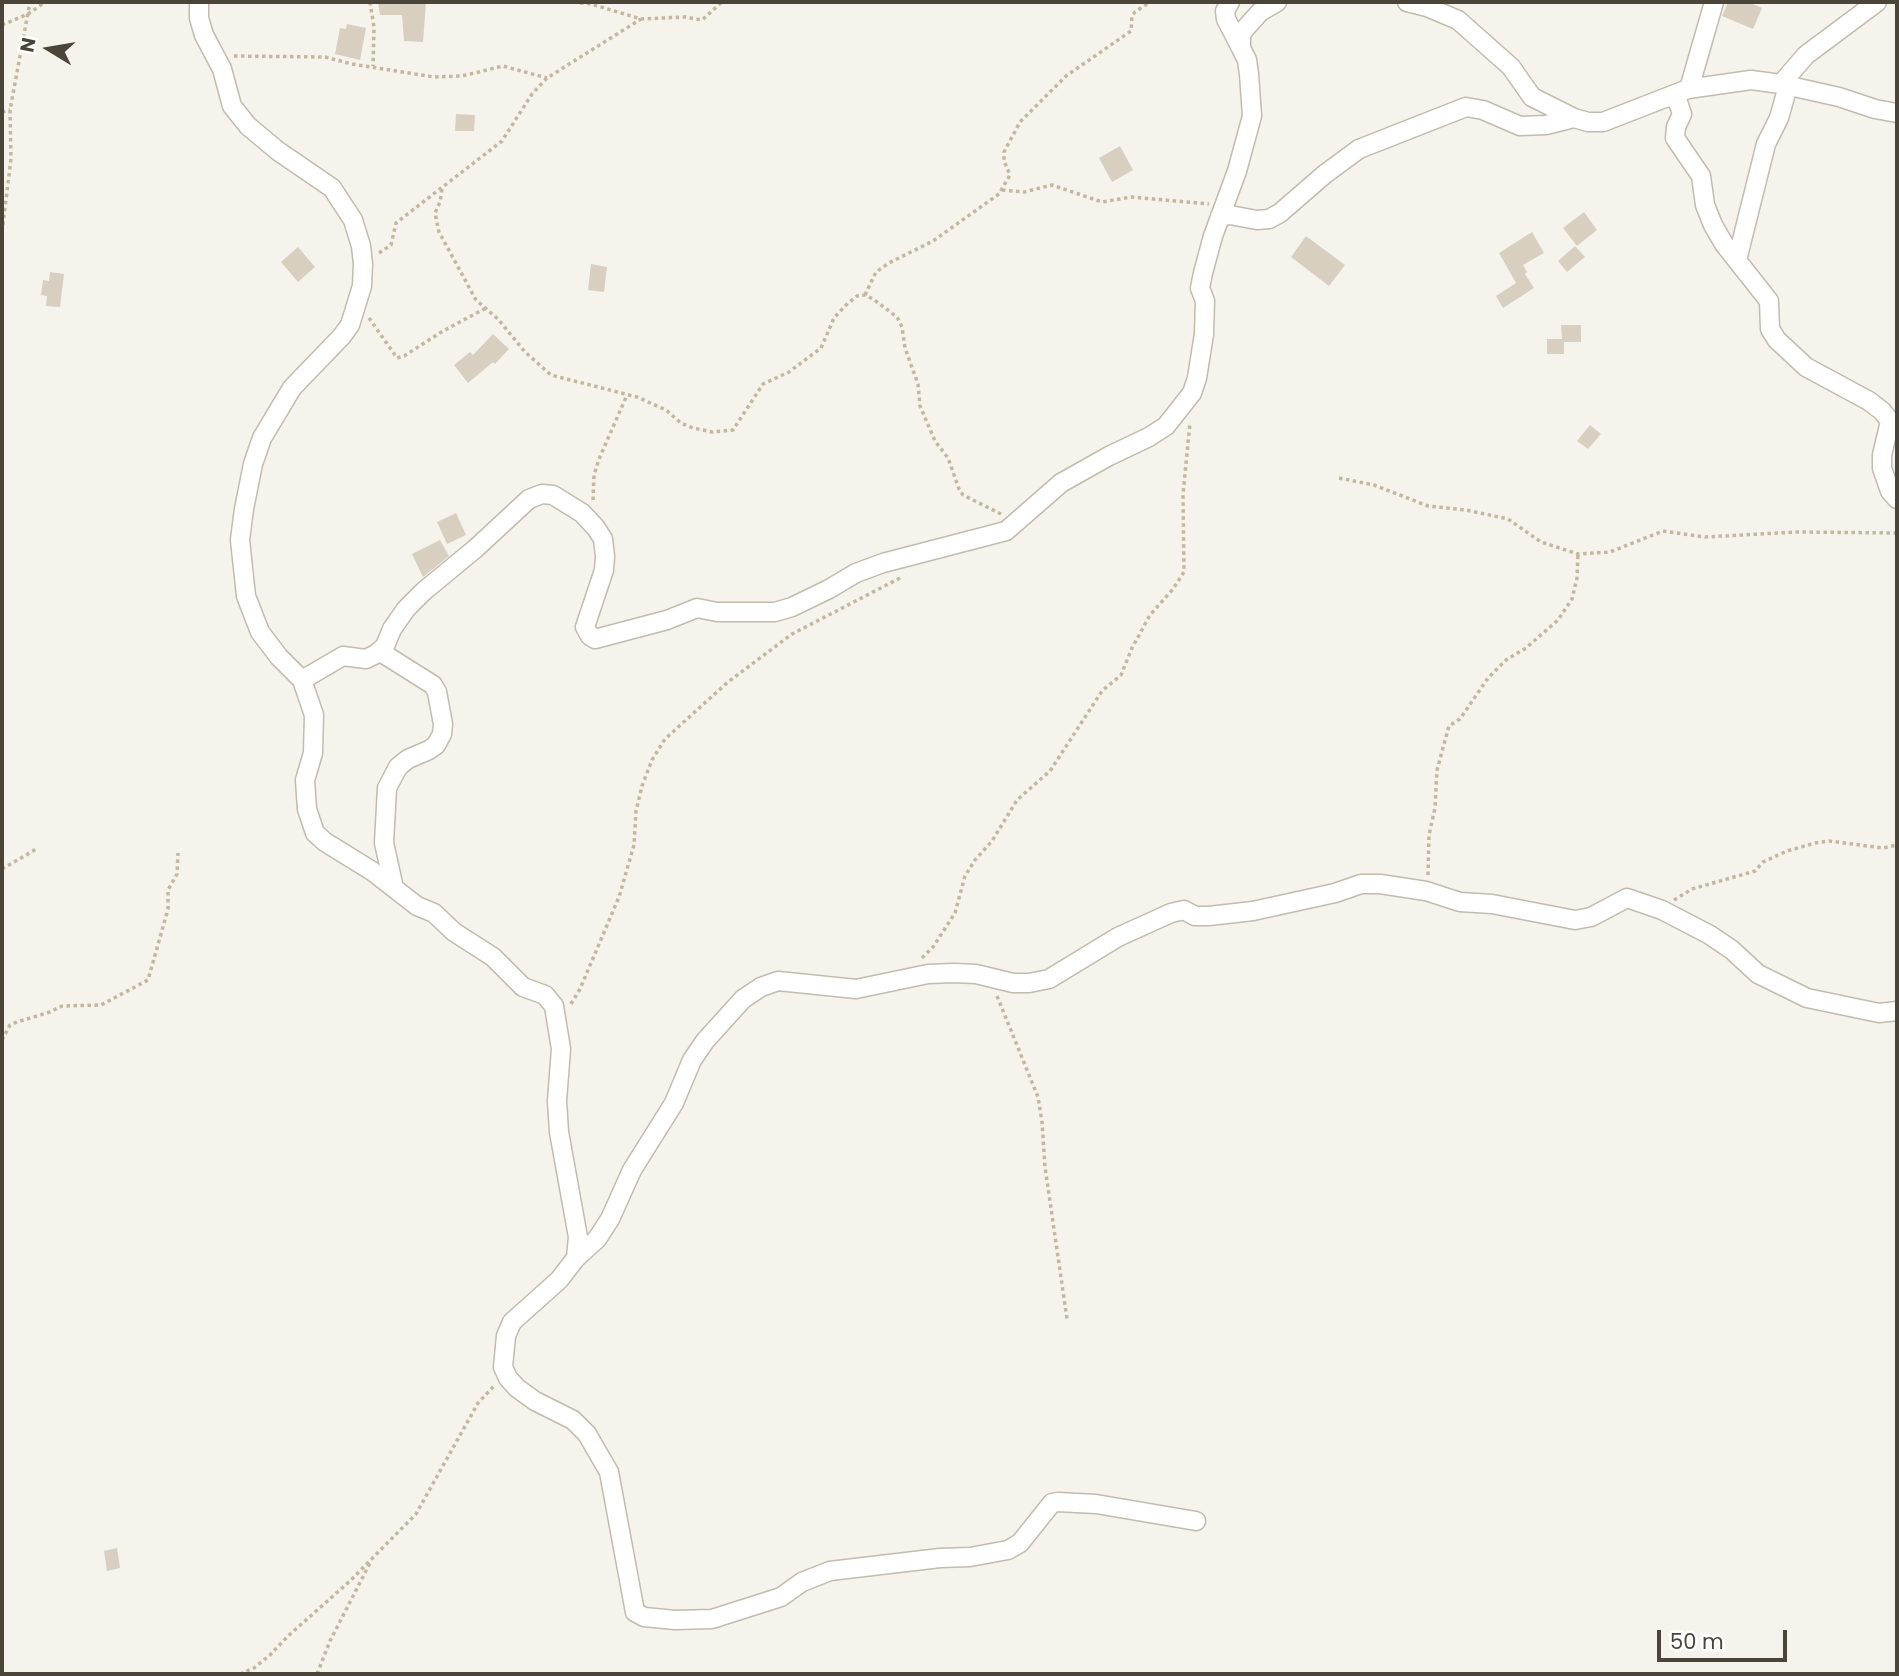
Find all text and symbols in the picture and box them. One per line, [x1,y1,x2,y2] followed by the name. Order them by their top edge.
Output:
[14,14,84,84] north arrow
[13,35,43,54] text: N
[1661,1616,1790,1660] scale bar
[1670,1627,1724,1656] text: 50 m

